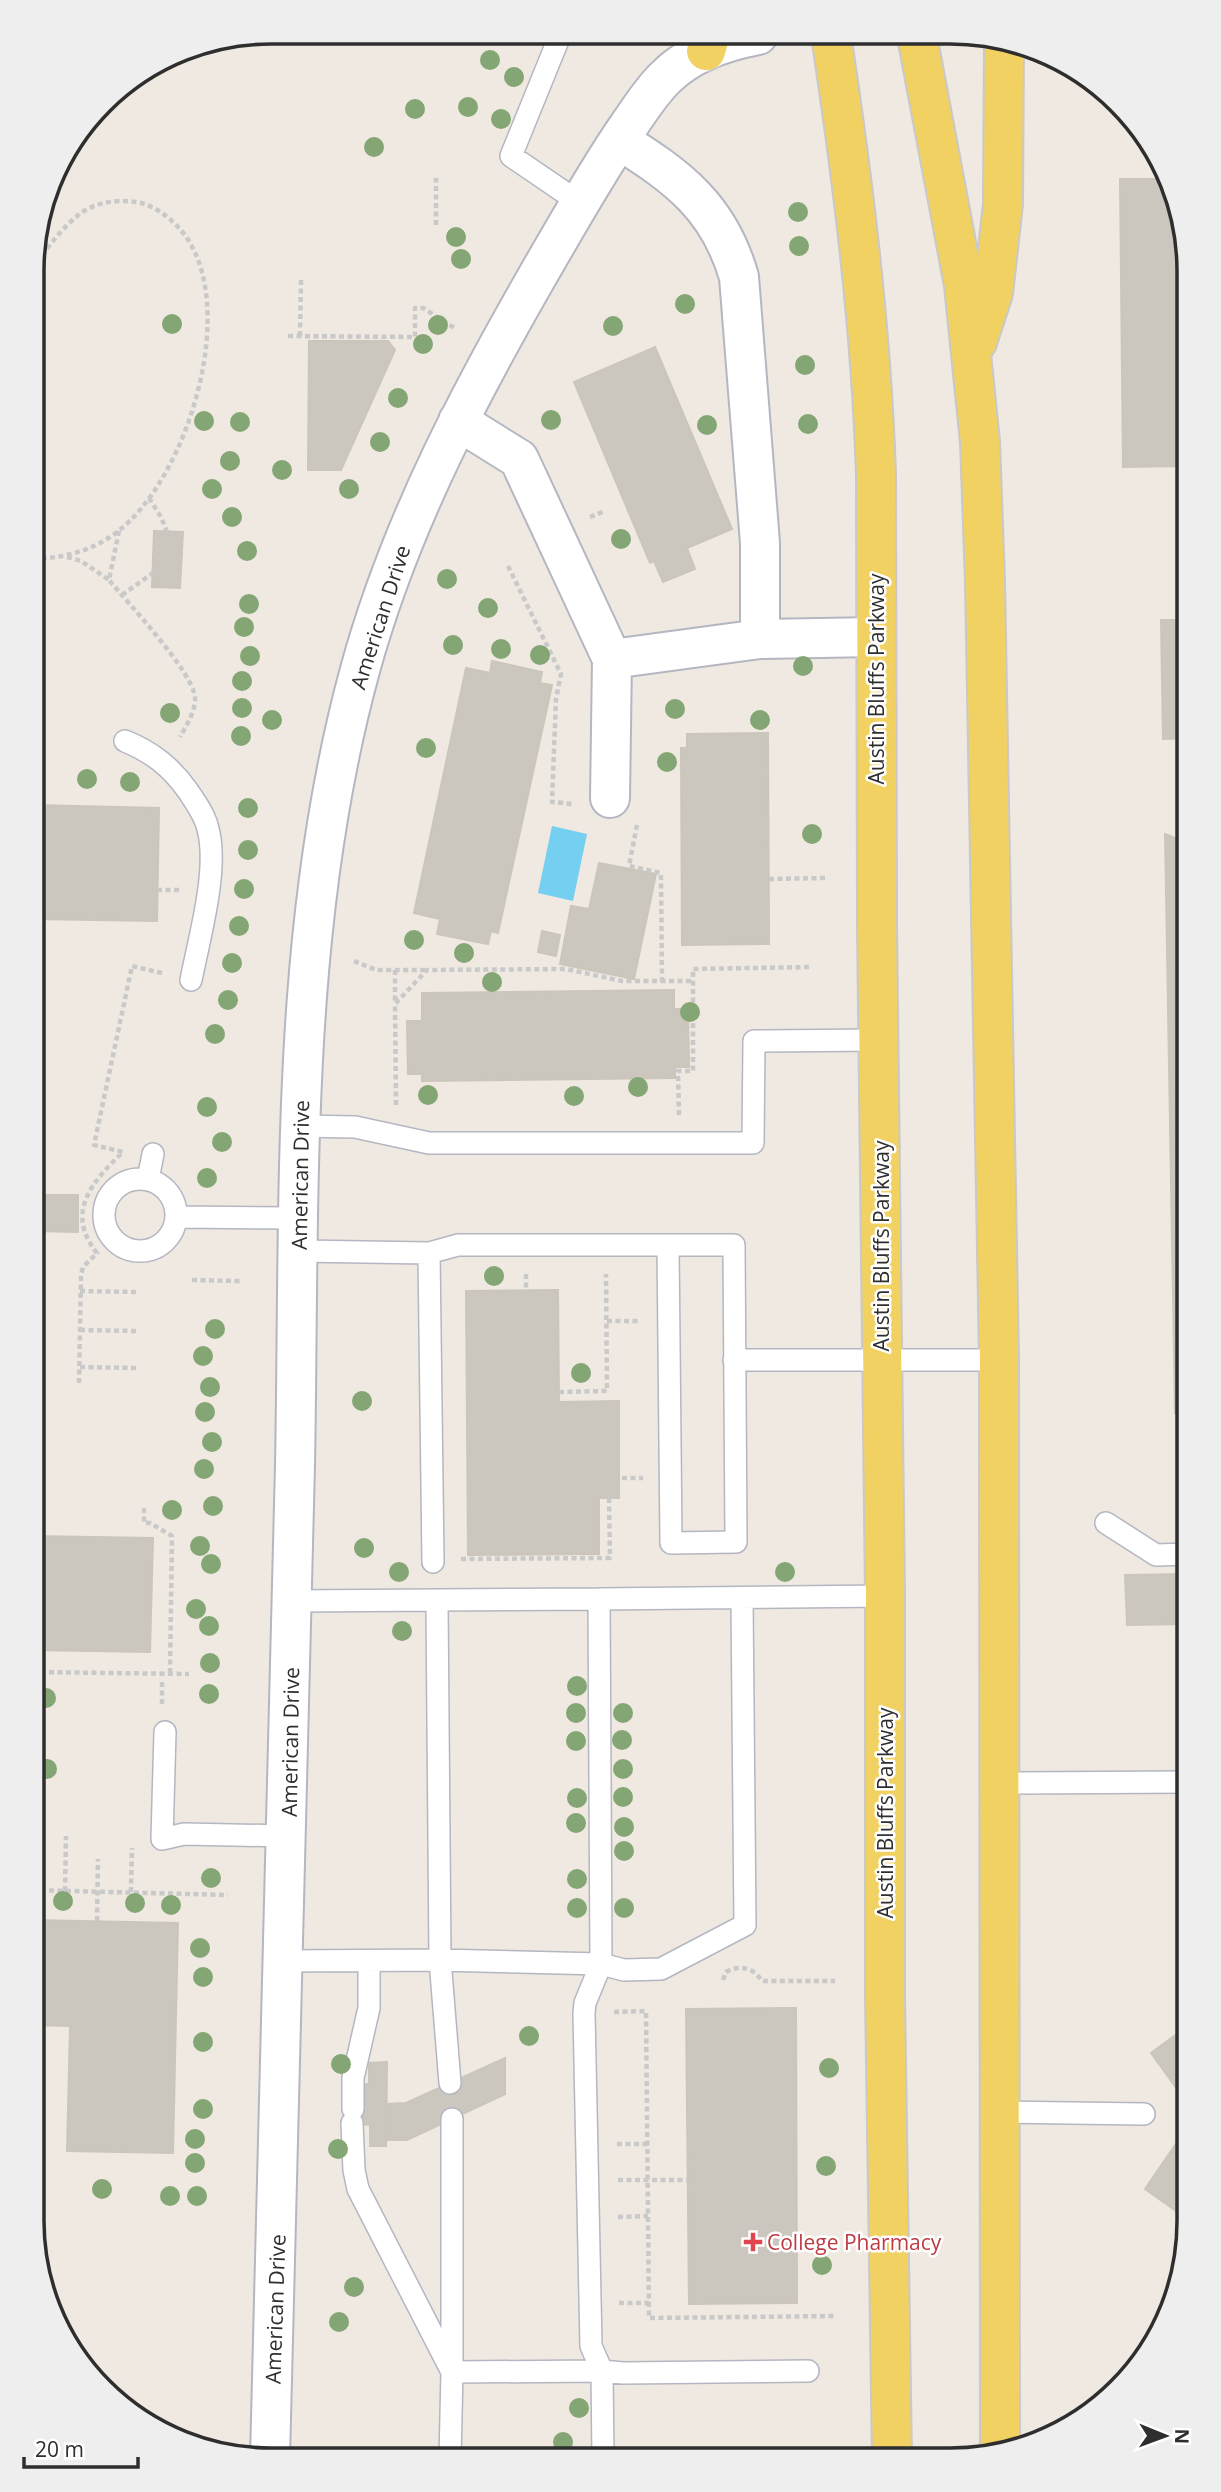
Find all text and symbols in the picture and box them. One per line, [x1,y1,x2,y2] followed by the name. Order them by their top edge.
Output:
[344,541,416,693] street label: American Drive
[862,573,890,785] street label: Austin Bluffs Parkway
[285,1100,315,1250] street label: American Drive
[867,1140,895,1352] street label: Austin Bluffs Parkway
[275,1667,305,1817] street label: American Drive
[871,1707,899,1919] street label: Austin Bluffs Parkway
[767,2228,942,2256] place label: College Pharmacy
[258,2234,292,2384] street label: American Drive
[745,2234,761,2250] marker: College Pharmacy
[1130,2401,1200,2471] north arrow
[24,2426,138,2470] scale bar
[1169,2428,1195,2444] text: N
[35,2435,84,2463] text: 20 m

